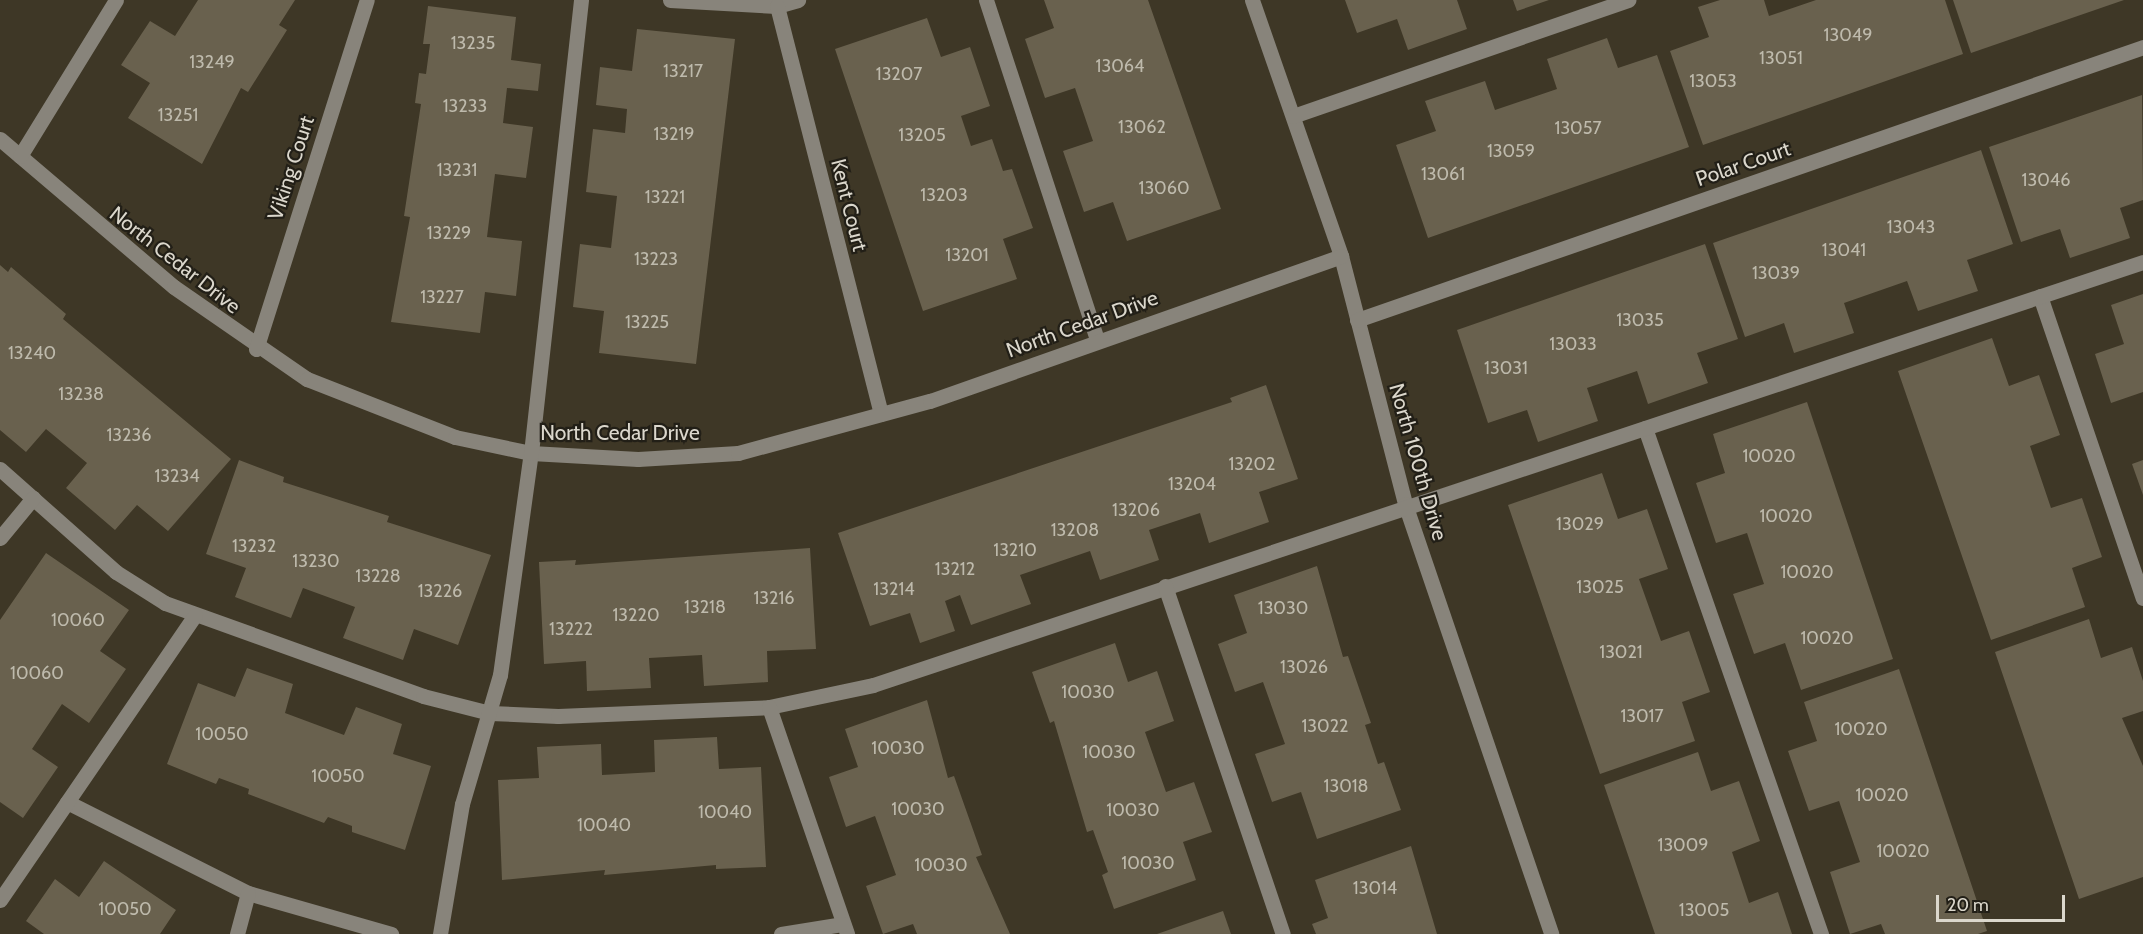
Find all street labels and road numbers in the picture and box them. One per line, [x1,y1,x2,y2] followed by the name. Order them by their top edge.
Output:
[262,113,320,223] street label: Viking Court
[1692,136,1794,192] street label: Polar Court
[825,156,873,254] street label: Kent Court
[104,201,246,319] street label: North Cedar Drive
[1003,285,1161,363] street label: North Cedar Drive
[1384,381,1452,543] street label: North 100th Drive
[540,420,700,446] street label: North Cedar Drive

